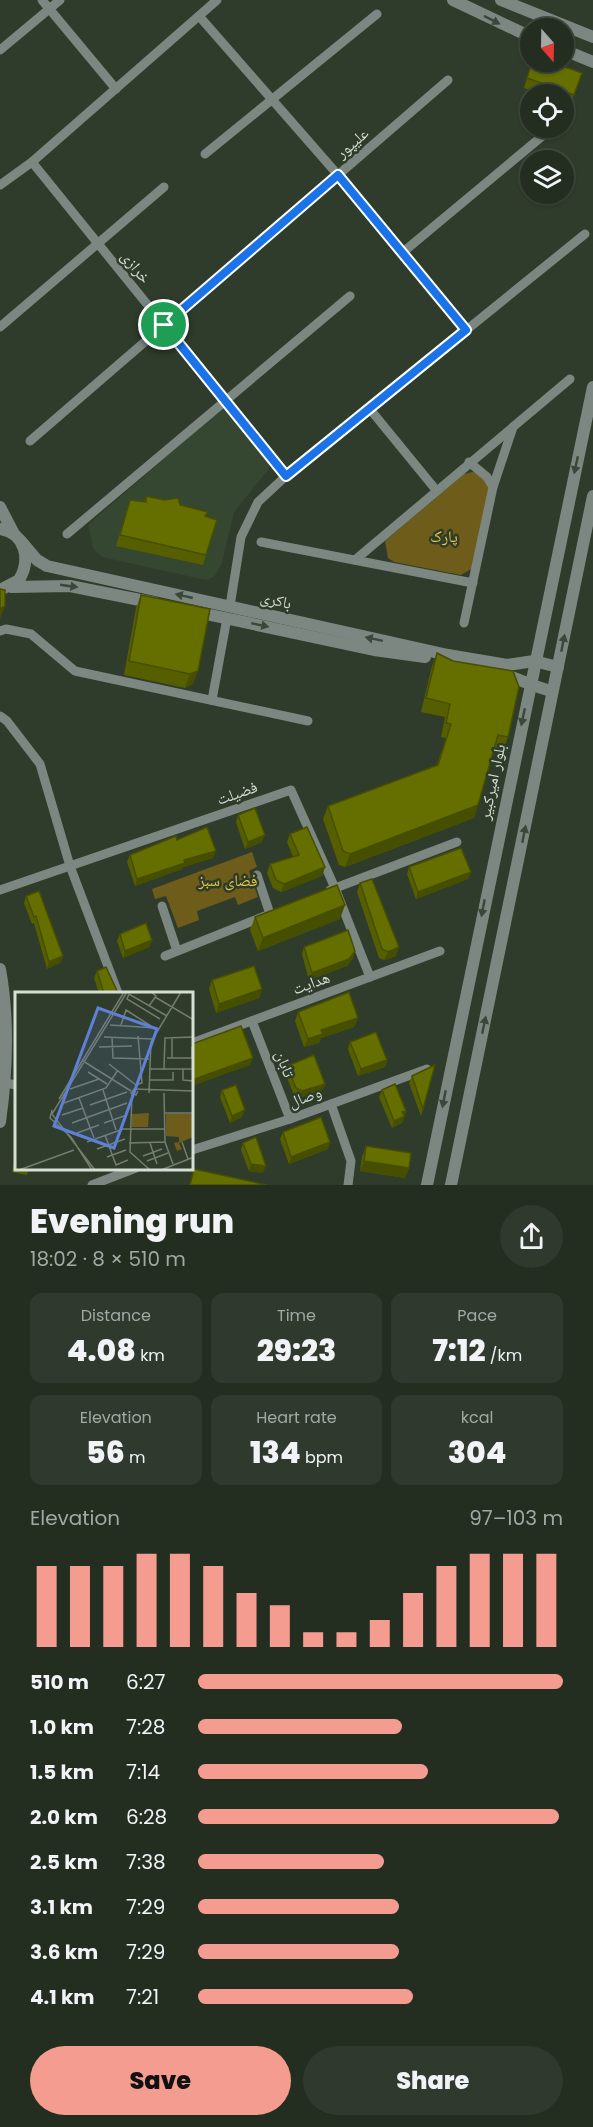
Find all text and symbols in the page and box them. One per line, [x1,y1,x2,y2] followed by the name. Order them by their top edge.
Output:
[483,15,500,25] one-way arrow
[520,18,574,72] north arrow
[520,18,574,204] map controls
[520,84,574,138] button: locate
[330,122,374,165] street label: علیپور
[520,150,574,204] button: layers
[116,246,156,288] street label: خرازی
[138,299,189,350] pin
[147,308,180,341] icon: arrive
[571,455,580,474] one-way arrow
[430,525,458,548] park label: پارک
[60,582,79,591] one-way arrow
[258,585,294,615] street label: باکری
[174,591,193,600] one-way arrow
[251,621,270,630] one-way arrow
[365,633,383,643] one-way arrow
[559,633,568,652] one-way arrow
[518,708,527,727] one-way arrow
[473,742,511,823] street label: بلوار امیرکبیر
[213,775,261,811] street label: فضیلت
[519,825,529,843] one-way arrow
[197,869,258,892] park label: فضای سبز
[478,899,487,918] one-way arrow
[289,966,333,1000] street label: هدایت
[15,992,194,1170] inset map
[480,1016,490,1034] one-way arrow
[269,1047,301,1081] street label: تابان
[285,1080,325,1114] street label: وصال
[439,1090,448,1109] one-way arrow
[30,1198,234,1245] text: Evening run
[500,1205,563,1268] button: share
[30,1245,186,1273] text: 18:02 · 8 × 510 m
[81,1304,151,1327] text: Distance
[277,1304,316,1327] text: Time
[457,1304,497,1327] text: Pace
[67,1329,136,1372] text: 4.08
[257,1329,336,1372] text: 29:23
[432,1329,486,1372] text: 7:12
[136,1344,165,1367] text: km
[486,1344,522,1367] text: /km
[80,1406,152,1429] text: Elevation
[256,1406,337,1429] text: Heart rate
[461,1406,494,1429] text: kcal
[86,1431,125,1474] text: 56
[250,1431,301,1474] text: 134
[448,1431,507,1474] text: 304
[125,1446,146,1469] text: m
[301,1446,343,1469] text: bpm
[30,1504,120,1532] text: Elevation
[469,1504,563,1532] text: 97–103 m
[30,1668,89,1696] text: 510 m
[126,1668,165,1696] text: 6:27
[30,1713,94,1741] text: 1.0 km
[126,1713,165,1741] text: 7:28
[30,1758,94,1786] text: 1.5 km
[126,1758,160,1786] text: 7:14
[30,1803,98,1831] text: 2.0 km
[126,1803,167,1831] text: 6:28
[30,1848,98,1876] text: 2.5 km
[126,1848,166,1876] text: 7:38
[30,1893,93,1921] text: 3.1 km
[126,1893,165,1921] text: 7:29
[30,1938,98,1966] text: 3.6 km
[126,1938,165,1966] text: 7:29
[30,1983,94,2011] text: 4.1 km
[126,1983,159,2011] text: 7:21
[30,2046,291,2115] button: Save
[303,2046,563,2115] button: Share

